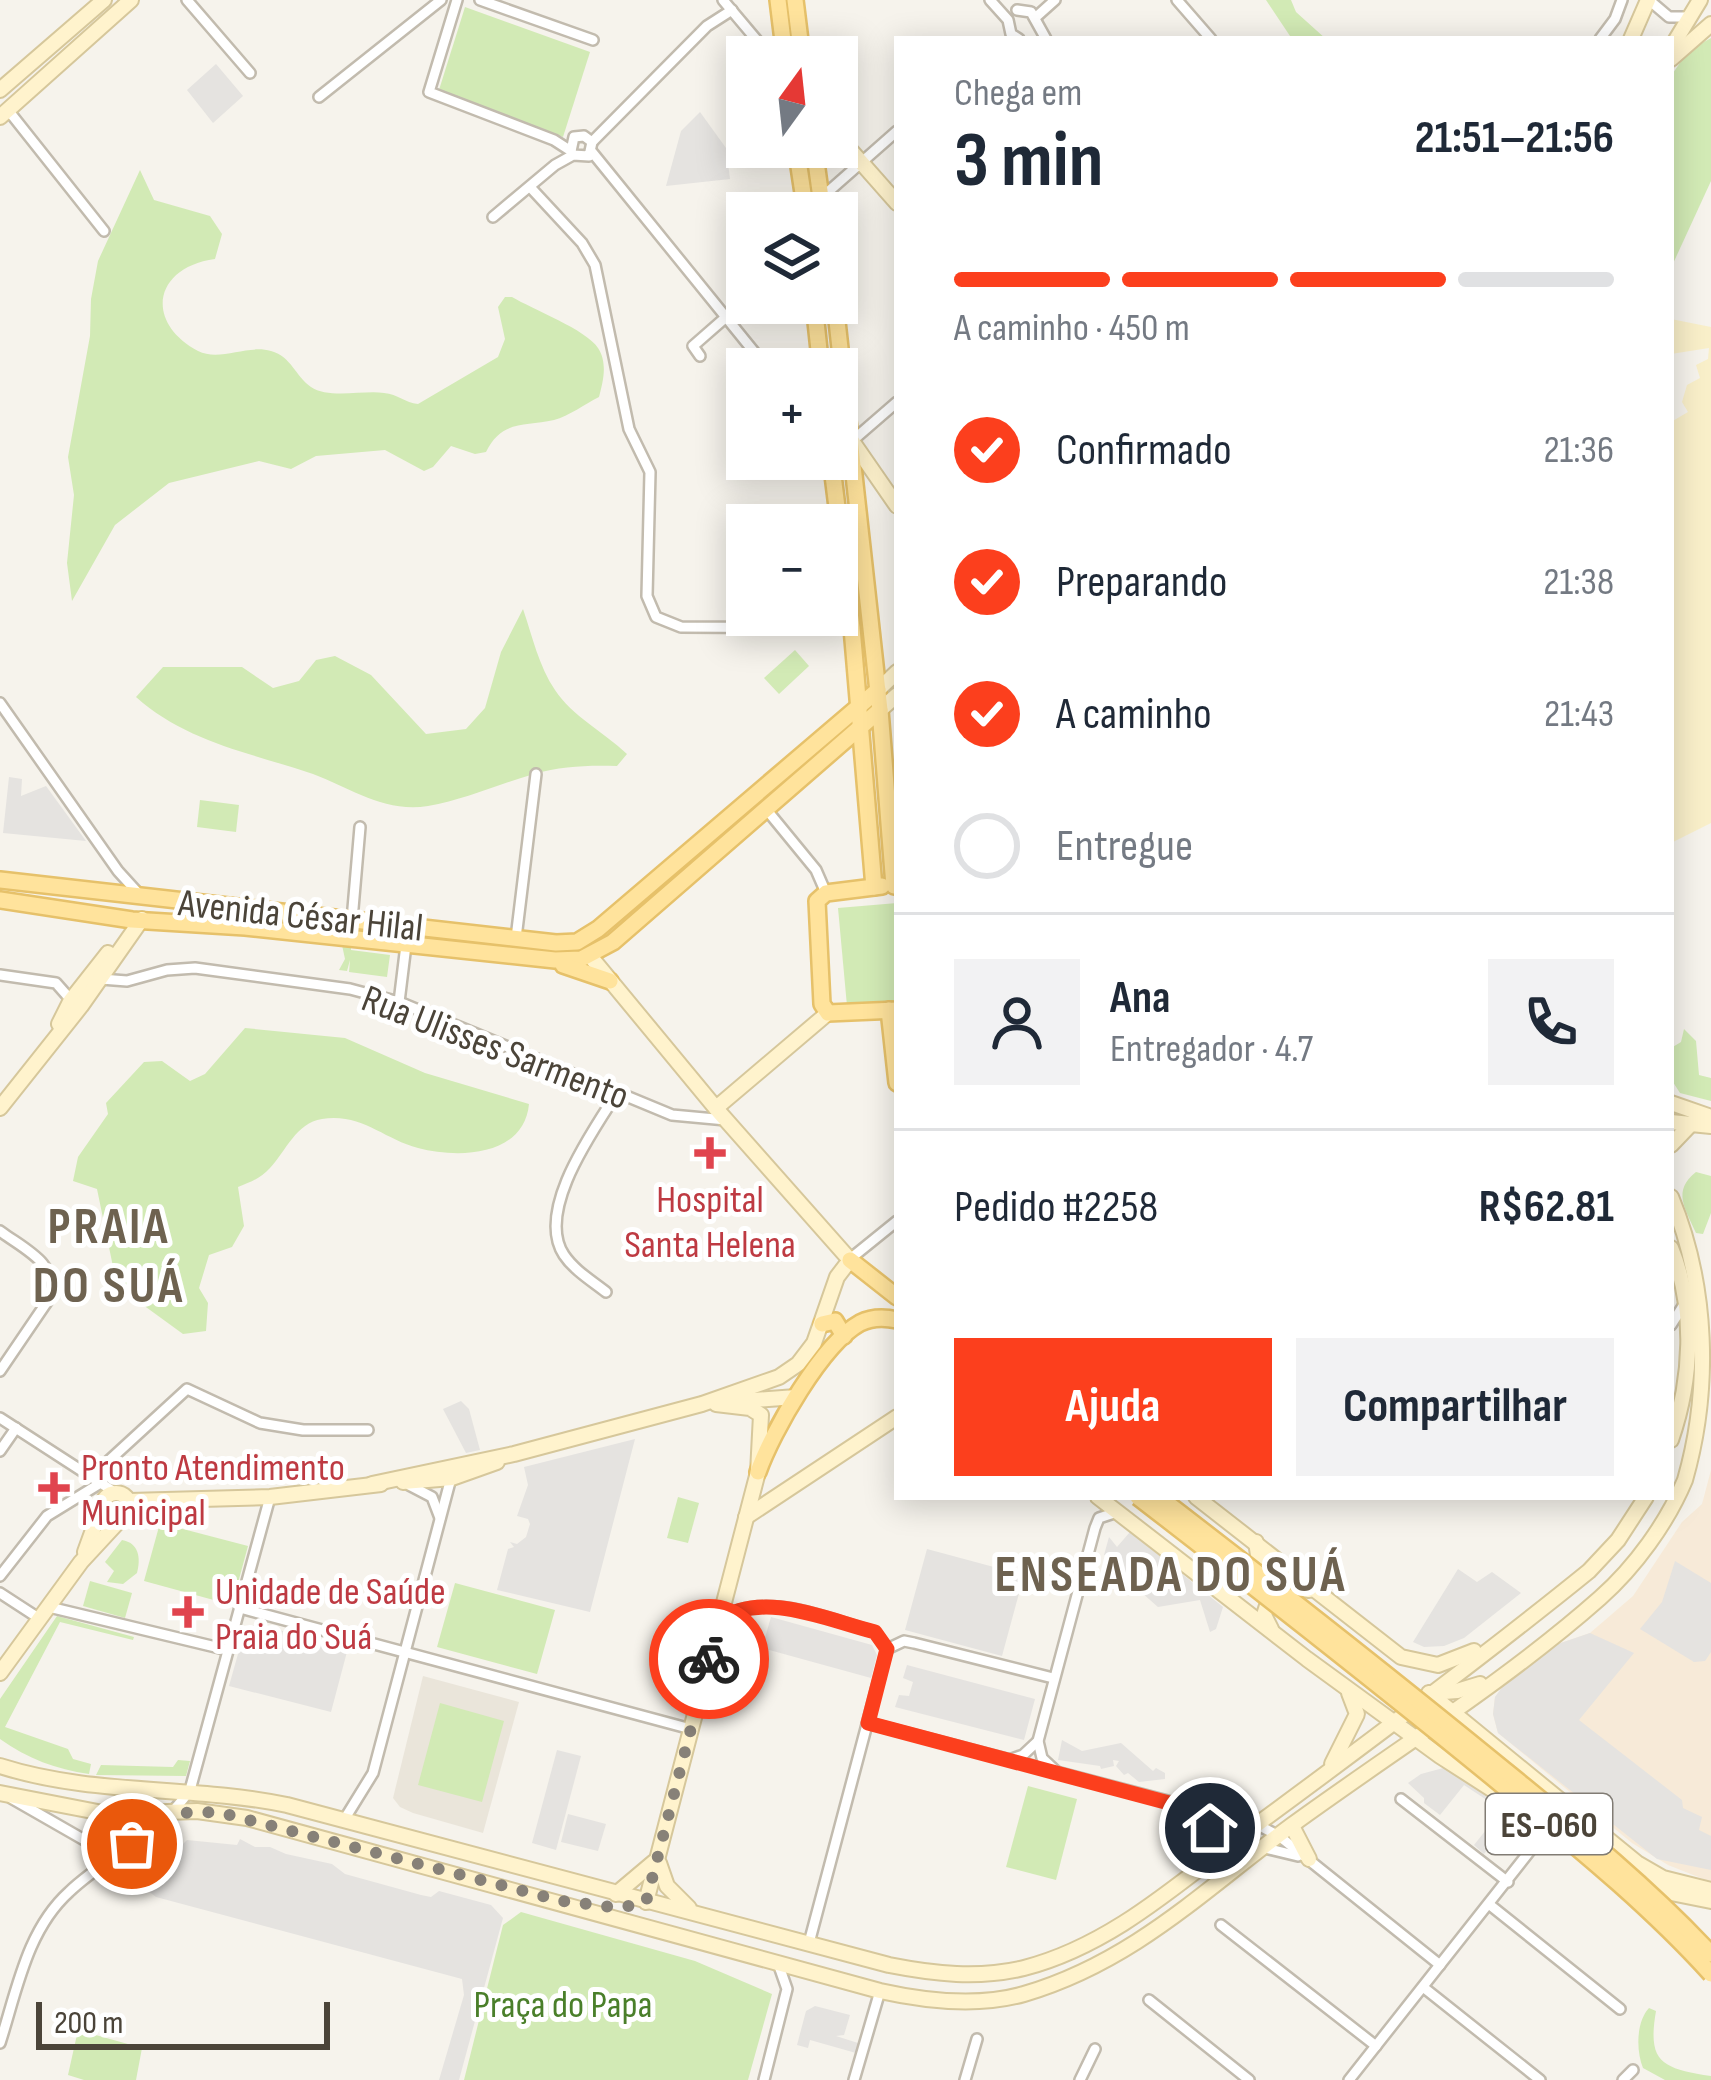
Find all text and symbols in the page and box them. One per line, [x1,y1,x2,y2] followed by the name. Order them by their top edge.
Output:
[726,36,858,168] north arrow
[726,36,858,636] map controls
[954,70,1082,117] text: Chega em
[1415,111,1614,166] text: 21:51–21:56
[954,115,1103,208] text: 3 min
[726,192,858,324] button: layers
[954,305,1190,352] text: A caminho · 450 m
[726,348,858,480] button: +
[954,417,1020,483] icon: check
[1056,423,1232,478] text: Confirmado
[1543,427,1614,474] text: 21:36
[726,504,858,636] button: −
[954,549,1020,615] icon: check
[1056,555,1227,610] text: Preparando
[1543,559,1614,606] text: 21:38
[954,681,1020,747] icon: check
[1056,687,1212,742] text: A caminho
[1544,691,1614,738] text: 21:43
[1056,819,1193,874] text: Entregue
[175,880,425,953] street label: Avenida César Hilal
[954,959,1080,1085] button: person
[1488,959,1614,1085] button: phone
[1110,971,1170,1026] text: Ana
[355,976,635,1121] street label: Rua Ulisses Sarmento
[1110,1026,1313,1073] text: Entregador · 4.7
[694,1137,726,1169] marker: Hospital Santa Helena
[624,1177,796,1269] place label: Hospital Santa Helena
[954,1180,1158,1235] text: Pedido #2258
[1479,1180,1614,1235] text: R$62.81
[33,1197,185,1317] district label: PRAIA DO SUÁ
[954,1338,1272,1476] button: Ajuda
[1296,1338,1614,1476] button: Compartilhar
[81,1445,345,1537] place label: Pronto Atendimento Municipal
[38,1472,70,1504] marker: Pronto Atendimento Municipal
[995,1545,1347,1606] district label: ENSEADA DO SUÁ
[215,1569,446,1661] place label: Unidade de Saúde Praia do Suá
[172,1596,204,1628] marker: Unidade de Saúde Praia do Suá
[649,1599,769,1719] courier
[676,1626,742,1692] icon: bike
[1159,1777,1261,1879] pin
[81,1793,183,1895] pin
[1486,1794,1612,1854] road number: ES-060
[1177,1795,1243,1861] icon: home
[99,1811,165,1877] icon: bag
[473,1982,653,2029] park label: Praça do Papa
[36,1996,330,2049] scale bar
[54,2003,123,2043] text: 200 m

